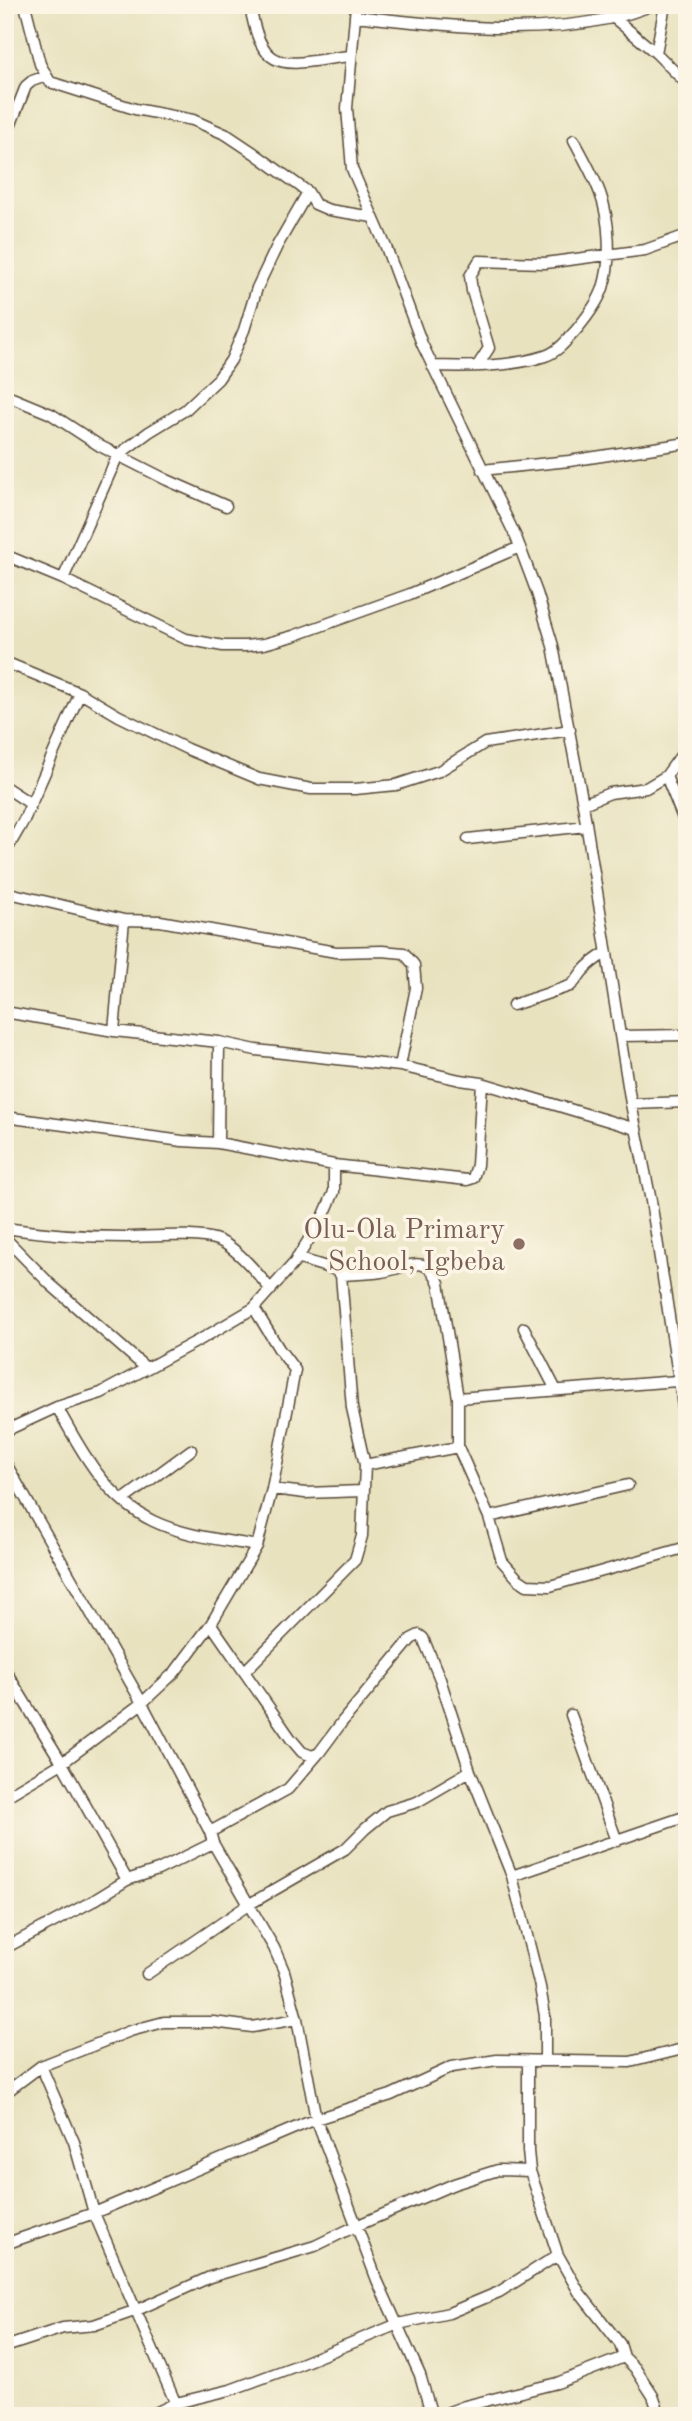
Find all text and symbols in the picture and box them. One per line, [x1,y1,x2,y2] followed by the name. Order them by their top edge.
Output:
[303,1217,505,1277] place label: Olu-Ola Primary School, Igbeba
[511,1236,527,1252] marker: Olu-Ola Primary School, Igbeba

